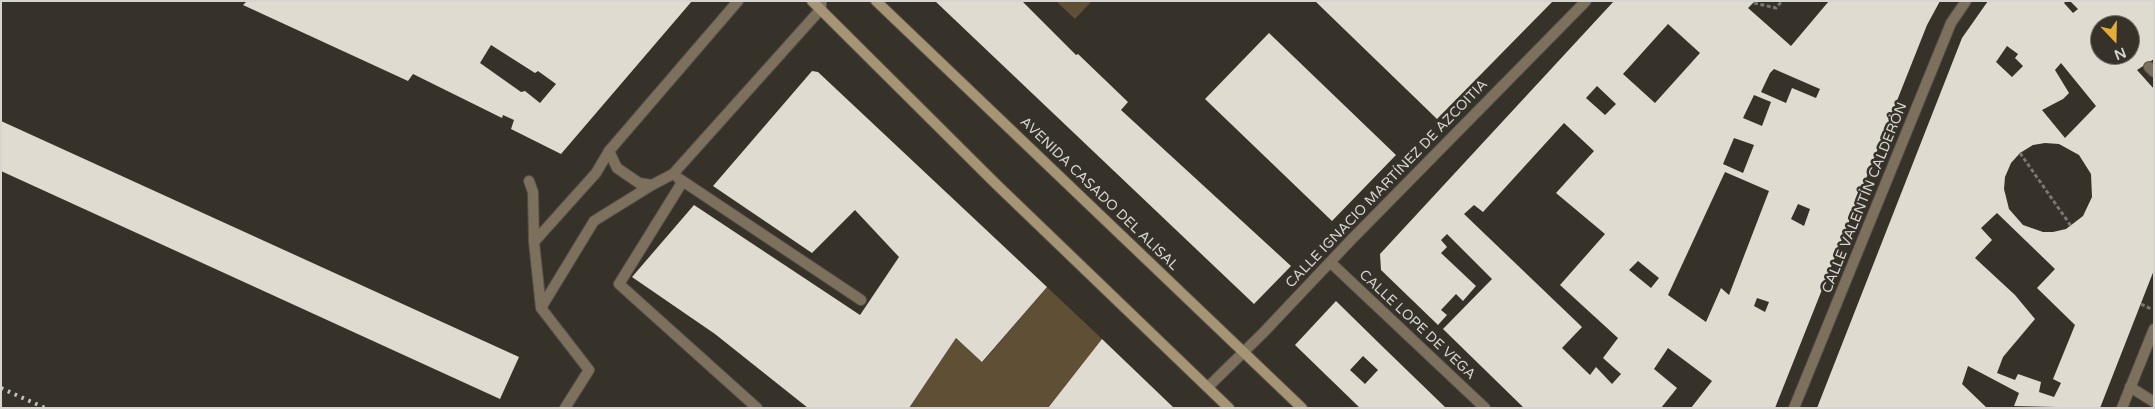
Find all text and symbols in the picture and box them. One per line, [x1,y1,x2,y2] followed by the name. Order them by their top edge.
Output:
[2090,15,2140,65] north arrow
[2112,44,2128,63] text: N
[1283,76,1491,292] street label: CALLE IGNACIO MARTÍNEZ DE AZCOITIA
[1819,100,1911,296] street label: CALLE VALENTÍN CALDERÓN
[1016,114,1182,274] street label: AVENIDA CASADO DEL ALISAL
[1355,267,1479,383] street label: CALLE LOPE DE VEGA

